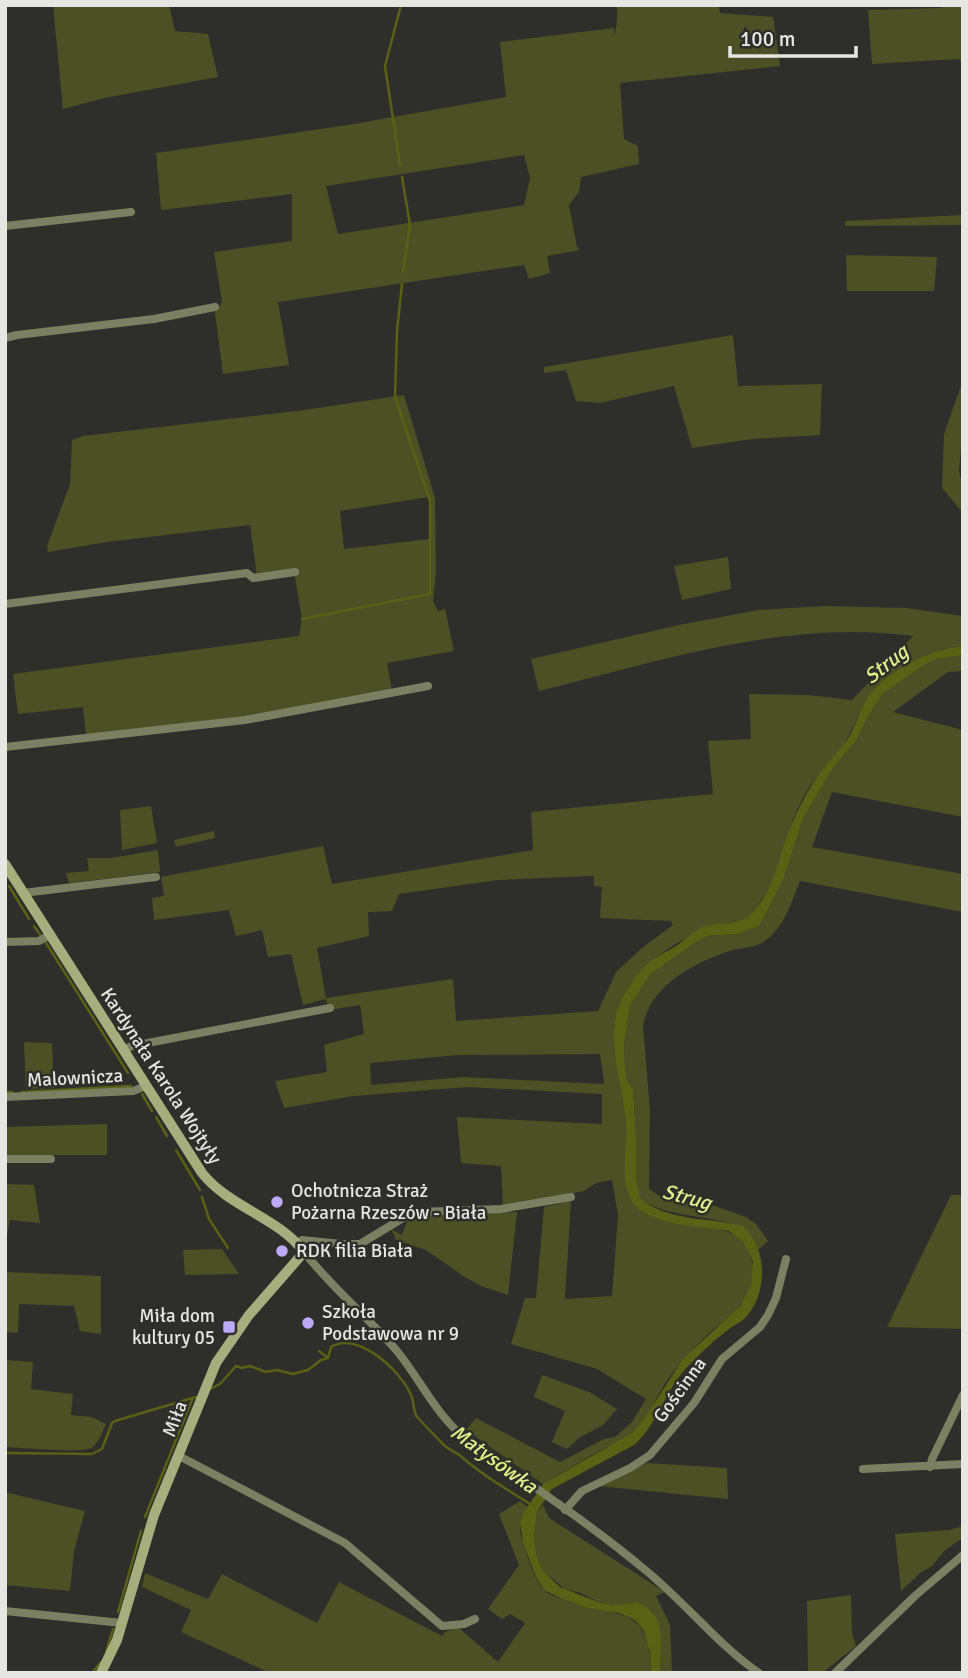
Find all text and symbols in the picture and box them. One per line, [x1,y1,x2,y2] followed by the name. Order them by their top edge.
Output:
[730,14,856,58] scale bar
[740,26,795,52] text: 100 m
[859,637,915,689] water label: Strug
[95,983,227,1169] street label: Kardynała Karola Wojtyły
[26,1063,124,1093] street label: Malownicza
[660,1178,716,1216] water label: Strug
[291,1179,486,1225] place label: Ochotnicza Straż Pożarna Rzeszów - Biała
[269,1194,285,1210] marker: Ochotnicza Straż Pożarna Rzeszów - Biała
[296,1239,413,1263] place label: RDK filia Biała
[274,1243,290,1259] marker: RDK filia Biała
[322,1300,459,1346] place label: Szkoła Podstawowa nr 9
[132,1304,215,1350] place label: Miła dom kultury 05
[300,1315,316,1331] marker: Szkoła Podstawowa nr 9
[221,1319,237,1335] marker: Miła dom kultury 05
[648,1353,712,1427] street label: Gościnna
[157,1398,193,1440] street label: Miła
[446,1419,544,1500] water label: Matysówka

